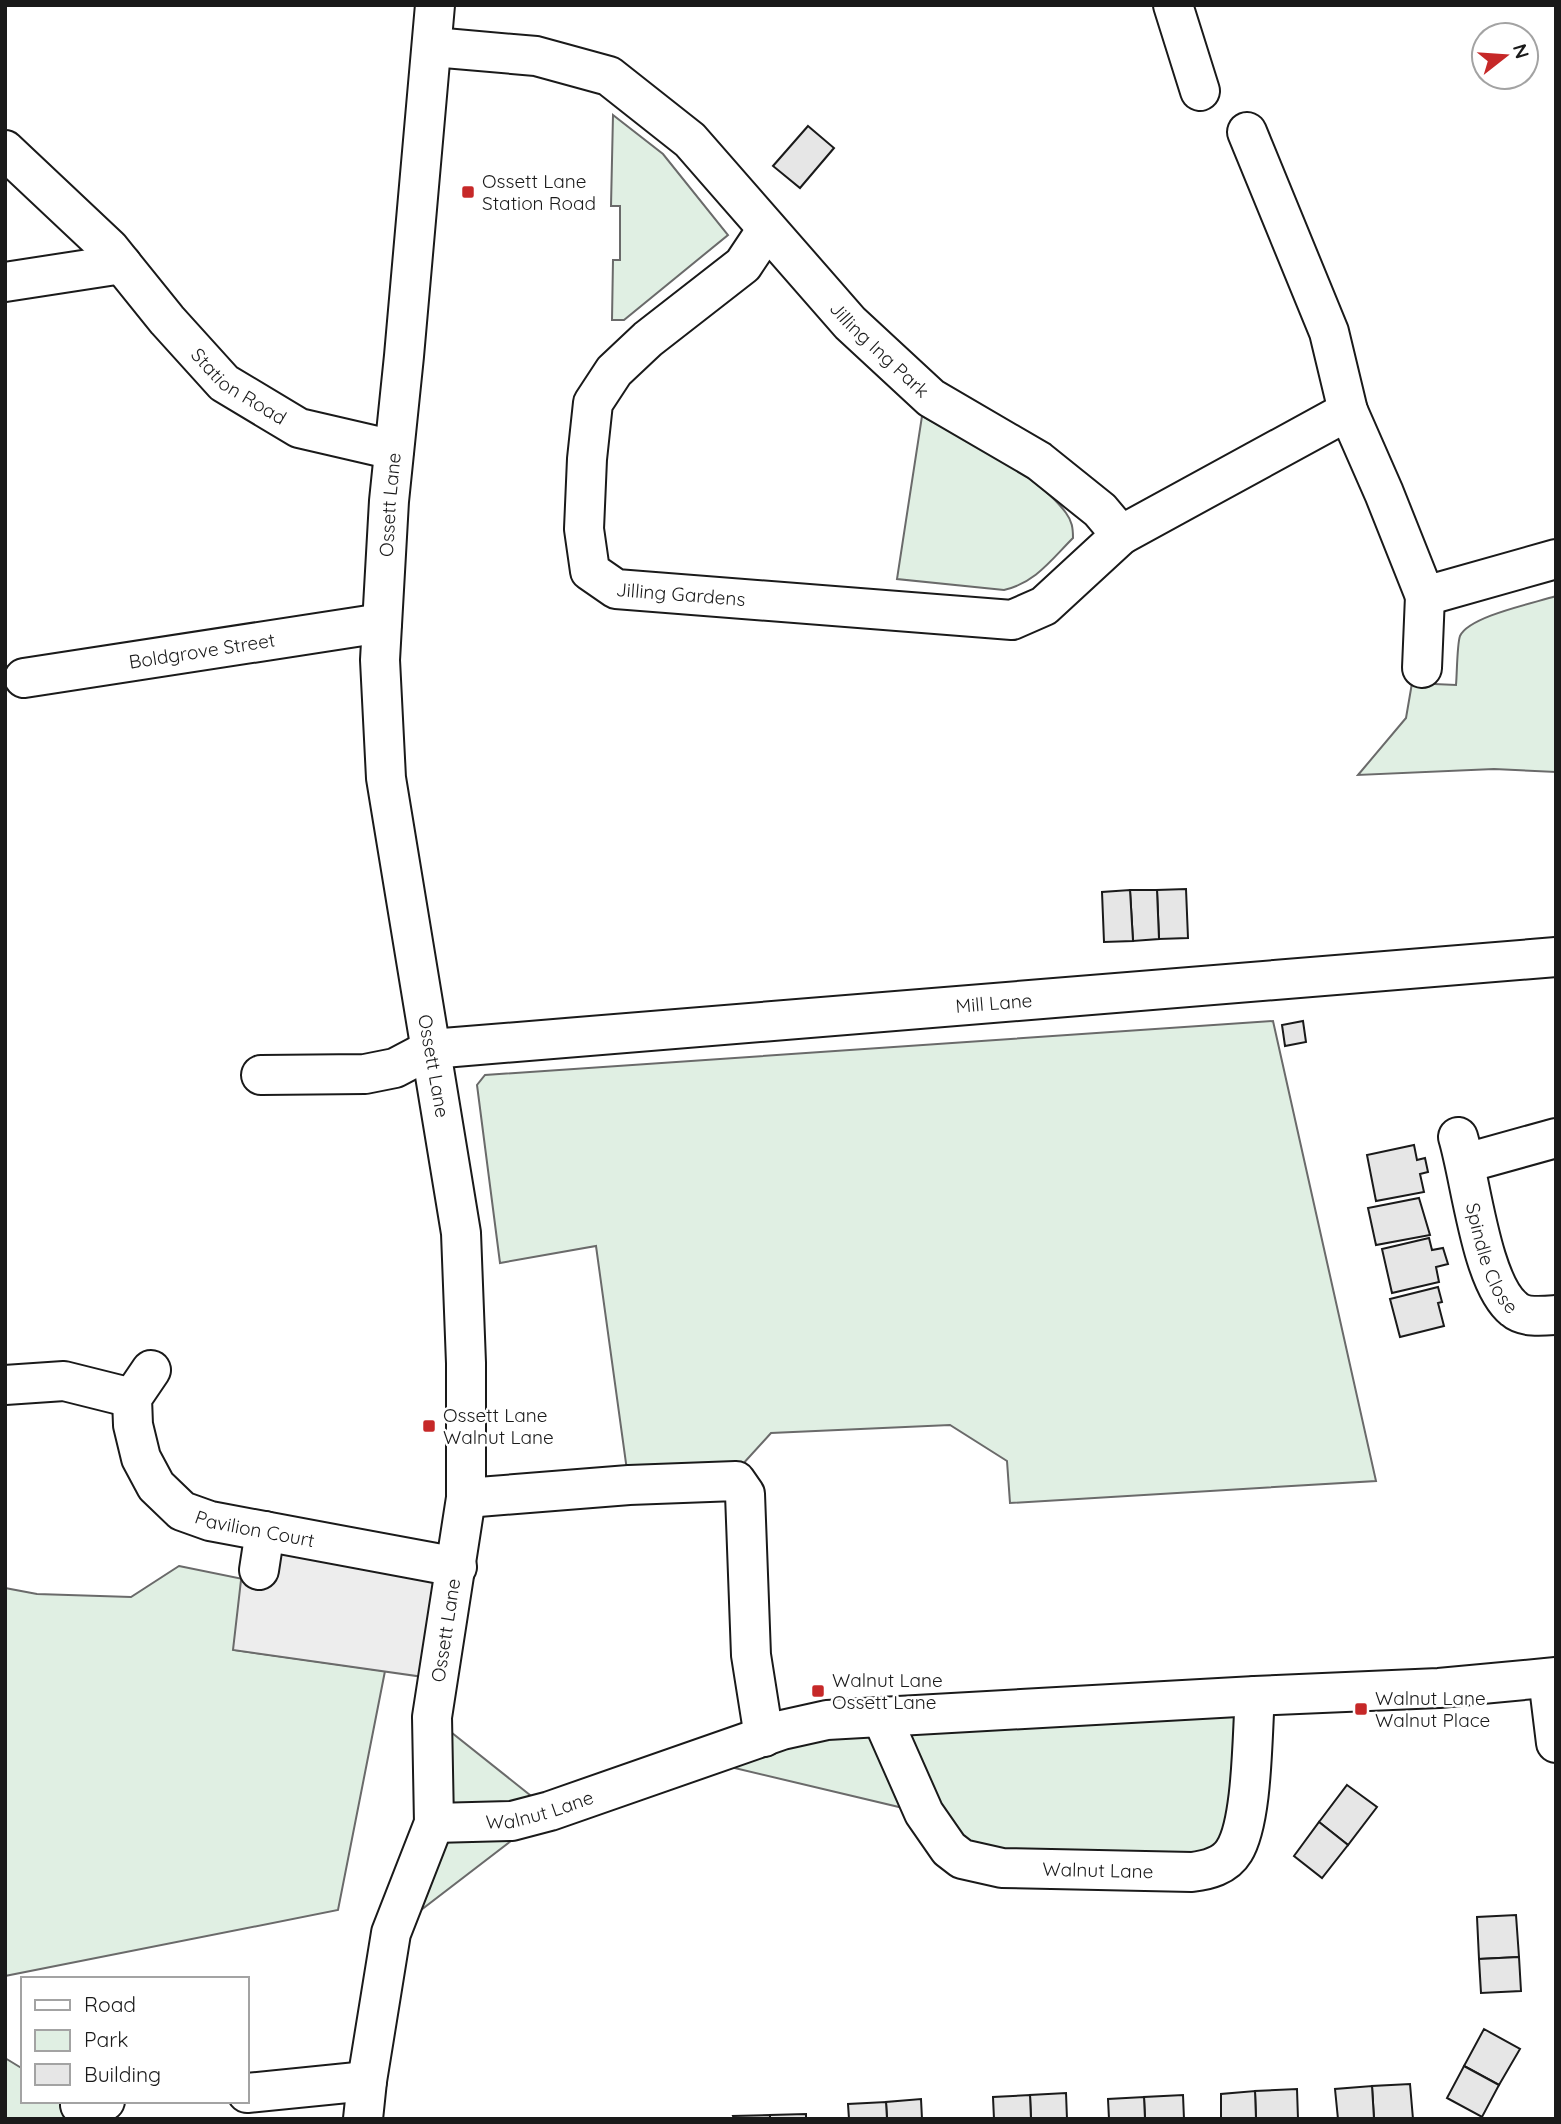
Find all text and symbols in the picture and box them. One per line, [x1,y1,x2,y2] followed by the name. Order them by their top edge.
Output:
[1470,21,1540,91] north arrow
[1508,41,1535,61] text: N
[482,169,596,215] place label: Ossett Lane Station Road
[460,184,476,200] marker: Ossett Lane Station Road
[825,296,934,402] street label: Jilling Ing Park
[186,343,291,430] street label: Station Road
[374,451,406,557] street label: Ossett Lane
[615,577,746,611] street label: Jilling Gardens
[127,628,277,674] street label: Boldgrove Street
[954,988,1033,1018] street label: Mill Lane
[413,1012,455,1120] street label: Ossett Lane
[1461,1201,1523,1319] street label: Spindle Close
[443,1403,554,1449] place label: Ossett Lane Walnut Lane
[421,1418,437,1434] marker: Ossett Lane Walnut Lane
[192,1505,317,1552] street label: Pavilion Court
[426,1577,465,1684] street label: Ossett Lane
[832,1668,943,1714] place label: Walnut Lane Ossett Lane
[810,1683,826,1699] marker: Walnut Lane Ossett Lane
[1375,1686,1490,1732] place label: Walnut Lane Walnut Place
[1353,1701,1369,1717] marker: Walnut Lane Walnut Place
[485,1785,597,1834] street label: Walnut Lane
[1042,1857,1154,1883] street label: Walnut Lane
[21,1977,248,2103] legend
[84,1991,136,2017] text: Road
[84,2026,128,2052] text: Park
[84,2061,161,2087] text: Building

